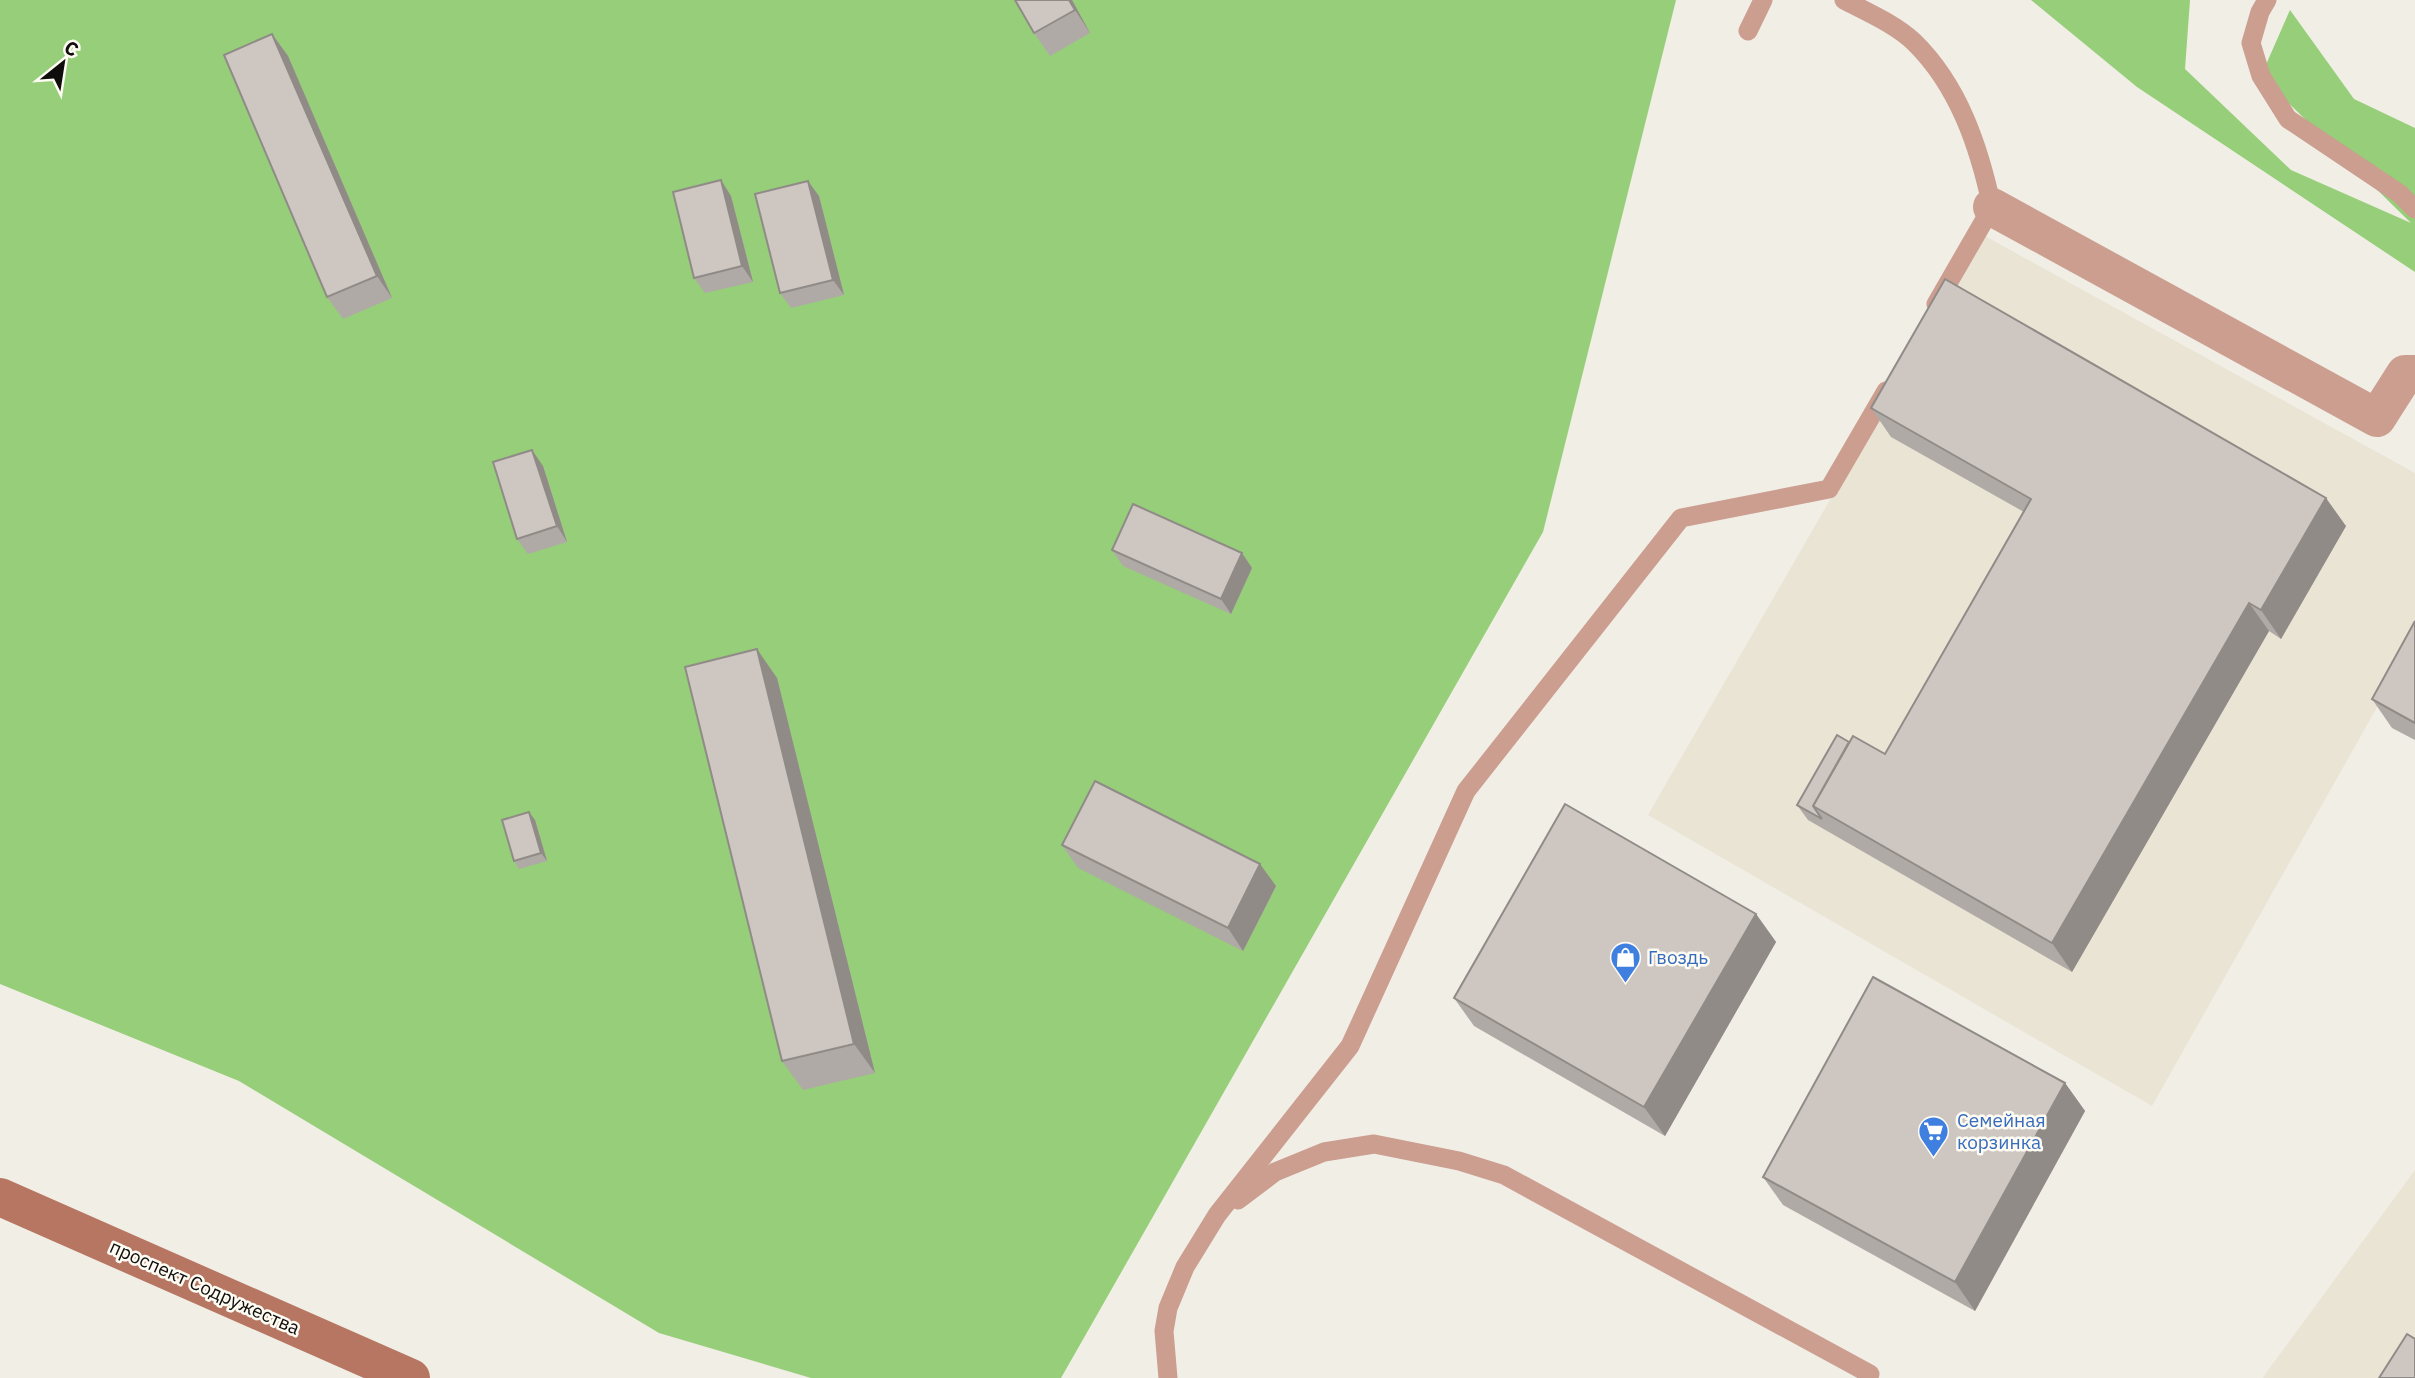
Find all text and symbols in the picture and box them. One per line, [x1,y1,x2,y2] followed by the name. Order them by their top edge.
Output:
[28,28,98,98] north arrow
[60,35,83,62] text: С
[1608,940,1642,984] shop icon: Гвоздь
[1648,945,1708,969] place label: Гвоздь
[1957,1108,2046,1154] place label: Семейная корзинка
[1917,1114,1951,1158] supermarket icon: Семейная корзинка
[106,1234,304,1340] street label: проспект Содружества

